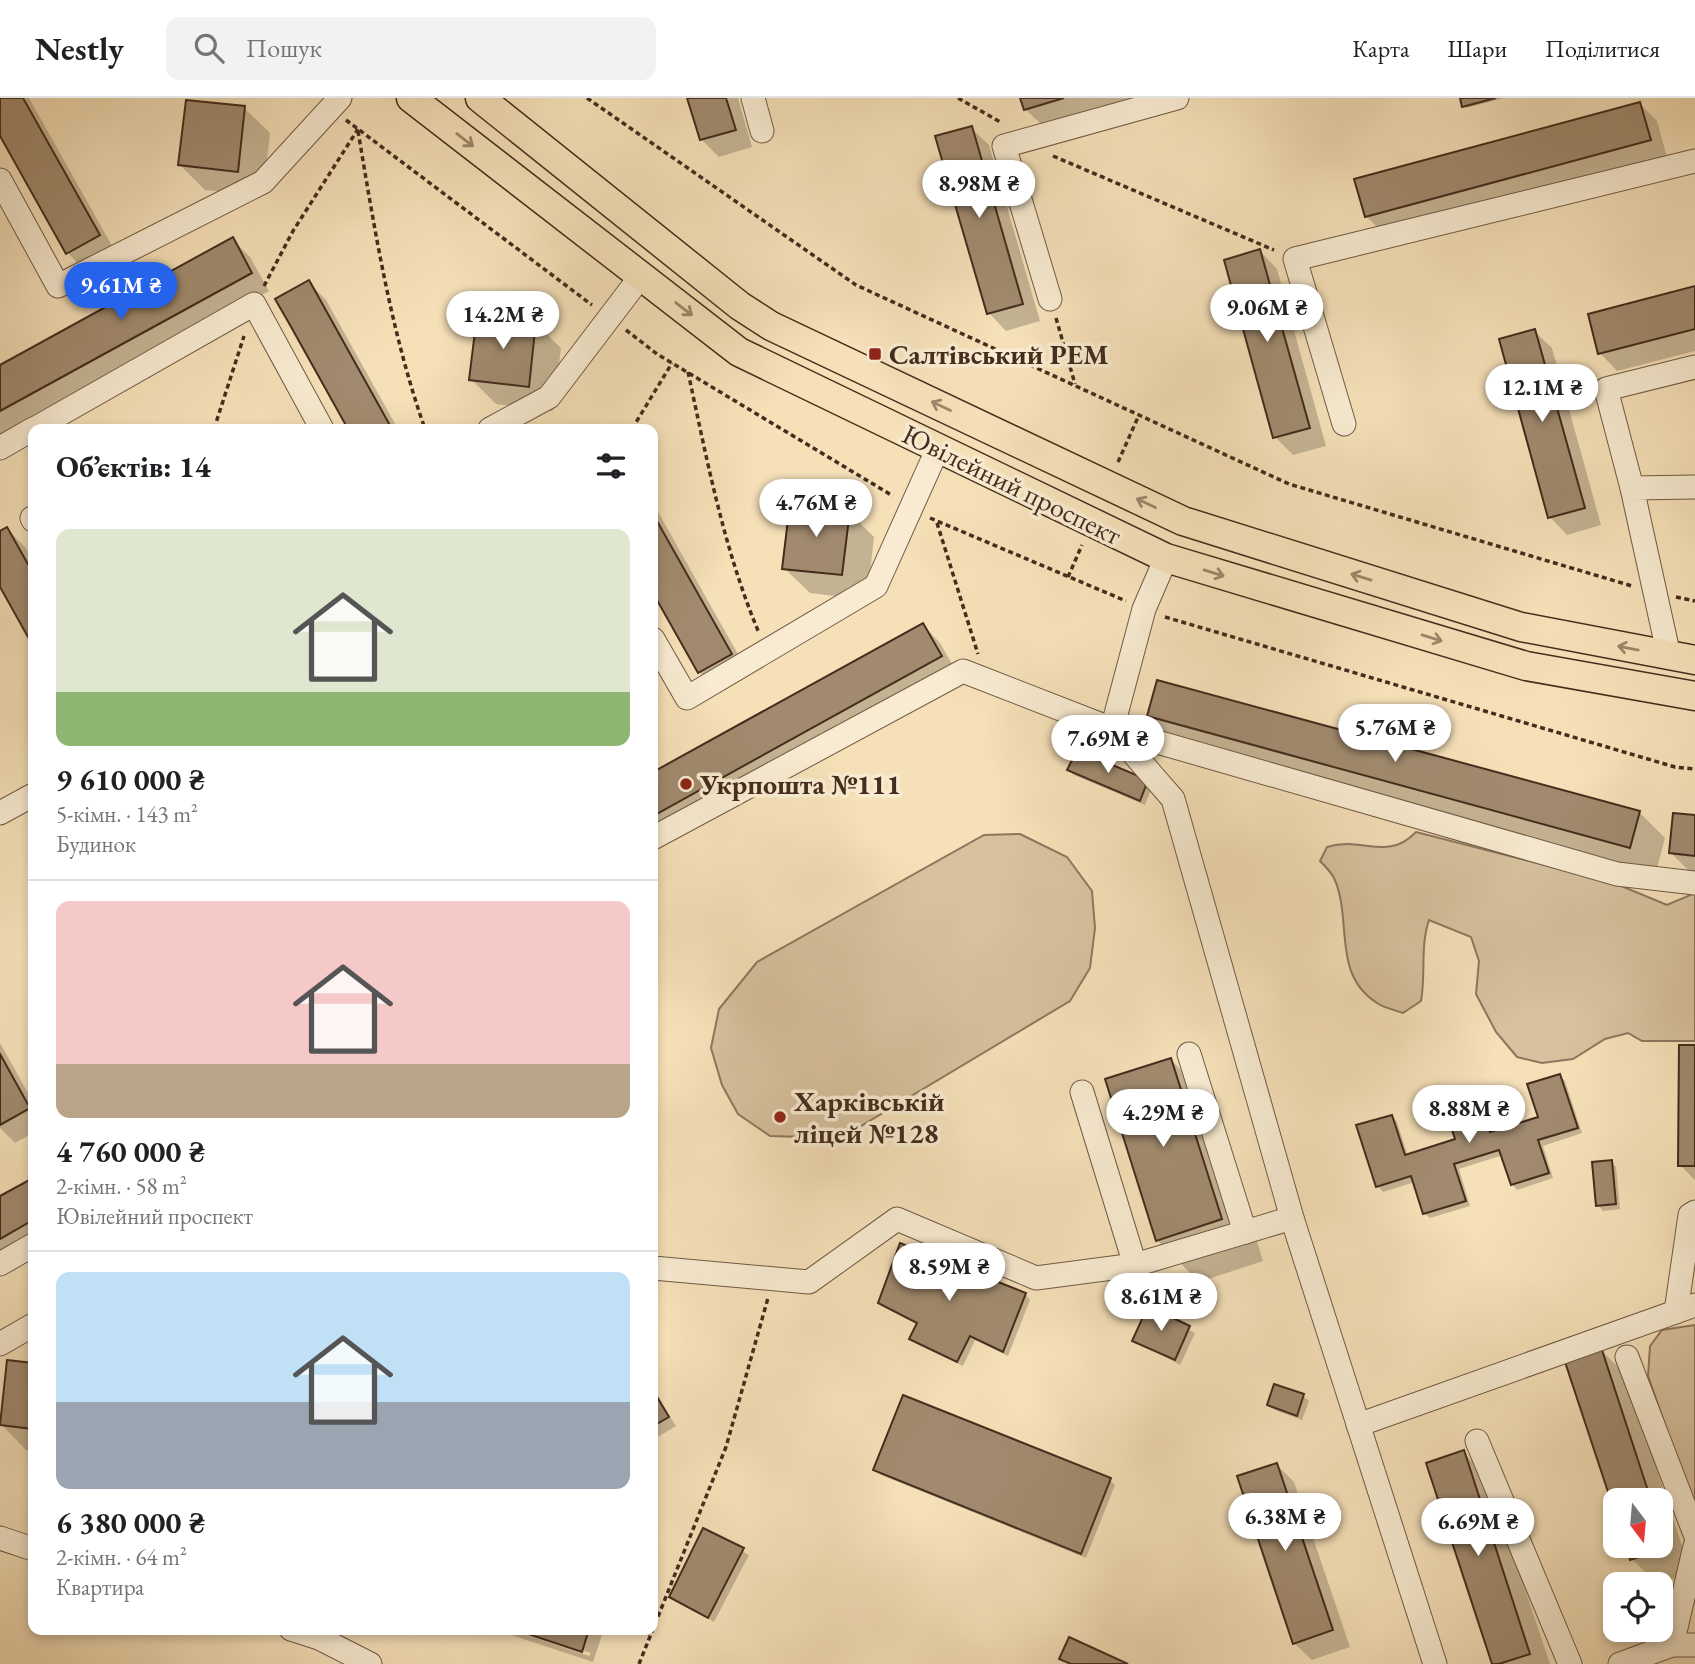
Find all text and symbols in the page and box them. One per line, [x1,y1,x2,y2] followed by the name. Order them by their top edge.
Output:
[166,17,656,80] search box
[35,27,124,70] text: Nestly
[190,29,228,67] icon: search
[246,31,322,65] text: Пошук
[1352,33,1410,64] text: Карта
[1448,33,1507,64] text: Шари
[1545,33,1660,64] text: Поділитися
[455,132,474,147] one-way arrow
[914,160,1044,220] pin: 8.98M ₴
[938,168,1020,198] text: 8.98M ₴
[56,262,186,322] pin: 9.61M ₴
[80,270,162,300] text: 9.61M ₴
[1202,285,1332,344] pin: 9.06M ₴
[438,292,568,351] pin: 14.2M ₴
[1226,292,1308,322] text: 9.06M ₴
[462,299,544,329] text: 14.2M ₴
[674,301,692,316] one-way arrow
[889,336,1109,372] place label: Салтівський РЕМ
[867,346,883,362] marker: Салтівський РЕМ
[1477,364,1607,424] pin: 12.1M ₴
[1501,372,1583,402] text: 12.1M ₴
[931,398,952,412] one-way arrow
[896,415,1128,553] street label: Ювілейний проспект
[56,447,211,486] text: Об’єктів: 14
[592,447,630,485] icon: filters
[751,480,881,539] pin: 4.76M ₴
[775,487,857,517] text: 4.76M ₴
[1136,496,1157,510] one-way arrow
[1203,568,1225,581] one-way arrow
[1350,570,1372,583] one-way arrow
[280,574,406,700] icon: home
[1421,633,1443,646] one-way arrow
[1617,641,1640,654] one-way arrow
[1330,704,1460,764] pin: 5.76M ₴
[1354,712,1436,742] text: 5.76M ₴
[1043,716,1173,775] pin: 7.69M ₴
[1067,723,1149,753] text: 7.69M ₴
[56,760,205,799] text: 9 610 000 ₴
[699,766,901,802] place label: Укрпошта №111
[678,776,694,792] marker: Укрпошта №111
[56,799,198,829] text: 5-кімн. · 143 m²
[56,829,136,859] text: Будинок
[280,946,406,1072] icon: home
[793,1083,944,1151] place label: Харківській ліцей №128
[1404,1086,1534,1145] pin: 8.88M ₴
[1098,1090,1228,1149] pin: 4.29M ₴
[1428,1093,1510,1123] text: 8.88M ₴
[1122,1097,1204,1127] text: 4.29M ₴
[772,1109,788,1125] marker: Харківській ліцей №128
[56,1132,205,1171] text: 4 760 000 ₴
[56,1171,187,1201] text: 2-кімн. · 58 m²
[56,1201,253,1231] text: Ювілейний проспект
[884,1244,1014,1303] pin: 8.59M ₴
[908,1251,990,1281] text: 8.59M ₴
[1096,1274,1226,1333] pin: 8.61M ₴
[1120,1281,1202,1311] text: 8.61M ₴
[280,1317,406,1443] icon: home
[1603,1488,1673,1558] north arrow
[1603,1488,1673,1642] map controls
[1220,1494,1350,1553] pin: 6.38M ₴
[1413,1498,1543,1558] pin: 6.69M ₴
[1244,1501,1326,1531] text: 6.38M ₴
[56,1503,205,1542] text: 6 380 000 ₴
[1437,1506,1519,1536] text: 6.69M ₴
[56,1542,187,1572] text: 2-кімн. · 64 m²
[56,1572,144,1602] text: Квартира
[1603,1572,1673,1642] button: locate

